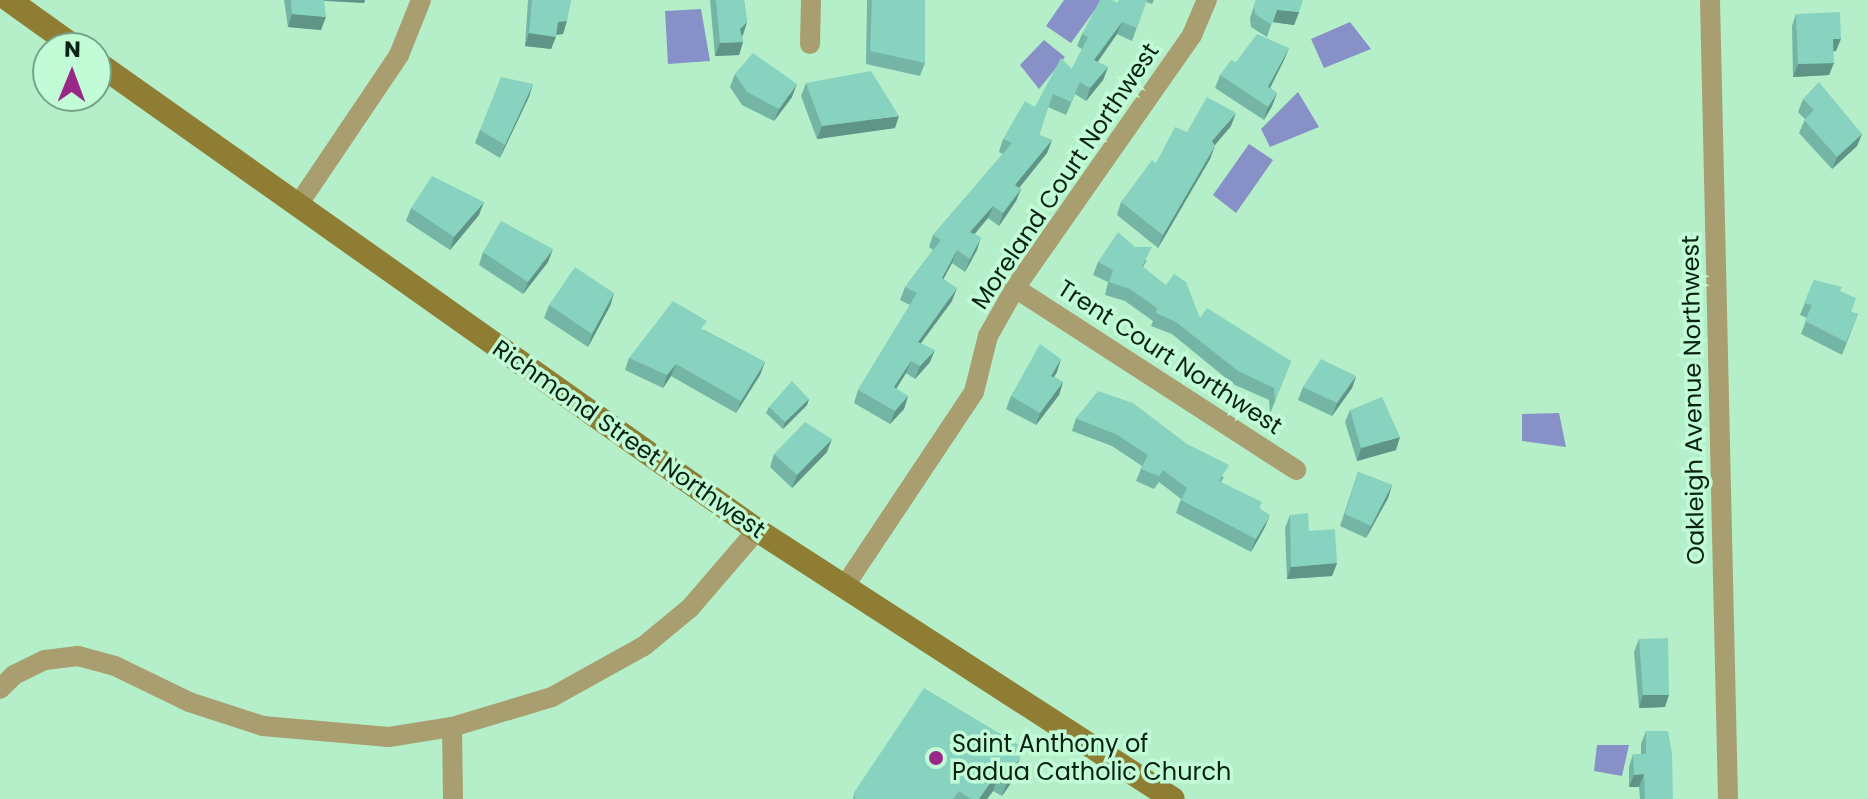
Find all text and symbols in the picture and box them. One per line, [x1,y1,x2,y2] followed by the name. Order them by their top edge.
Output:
[32,32,112,112] north arrow
[64,34,81,65] text: N
[965,38,1165,314] street label: Moreland Court Northwest
[1676,235,1710,565] street label: Oakleigh Avenue Northwest
[1052,274,1288,440] street label: Trent Court Northwest
[487,334,771,544] street label: Richmond Street Northwest
[952,730,1231,786] place label: Saint Anthony of Padua Catholic Church
[927,749,945,767] marker: Saint Anthony of Padua Catholic Church

